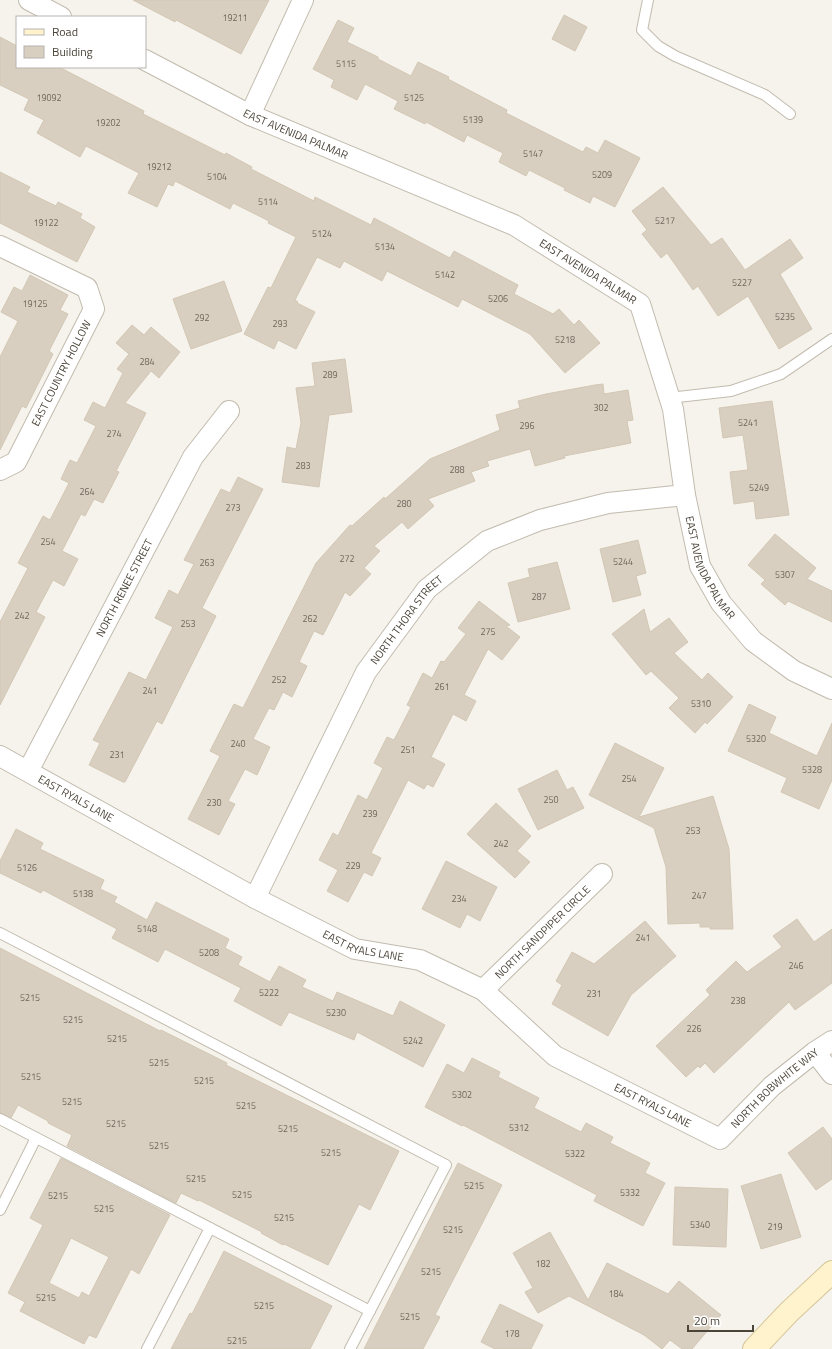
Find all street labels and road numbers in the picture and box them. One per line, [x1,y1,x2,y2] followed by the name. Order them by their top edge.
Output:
[240,105,351,163] street label: EAST AVENIDA PALMAR
[536,235,640,308] street label: EAST AVENIDA PALMAR
[27,317,95,429] street label: EAST COUNTRY HOLLOW
[682,515,739,623] street label: EAST AVENIDA PALMAR
[92,536,157,639] street label: NORTH RENEE STREET
[366,571,446,668] street label: NORTH THORA STREET
[35,771,117,826] street label: EAST RYALS LANE
[491,882,594,982] street label: NORTH SANDPIPER CIRCLE
[320,926,405,965] street label: EAST RYALS LANE
[727,1044,822,1132] street label: NORTH BOBWHITE WAY
[612,1079,694,1131] street label: EAST RYALS LANE

